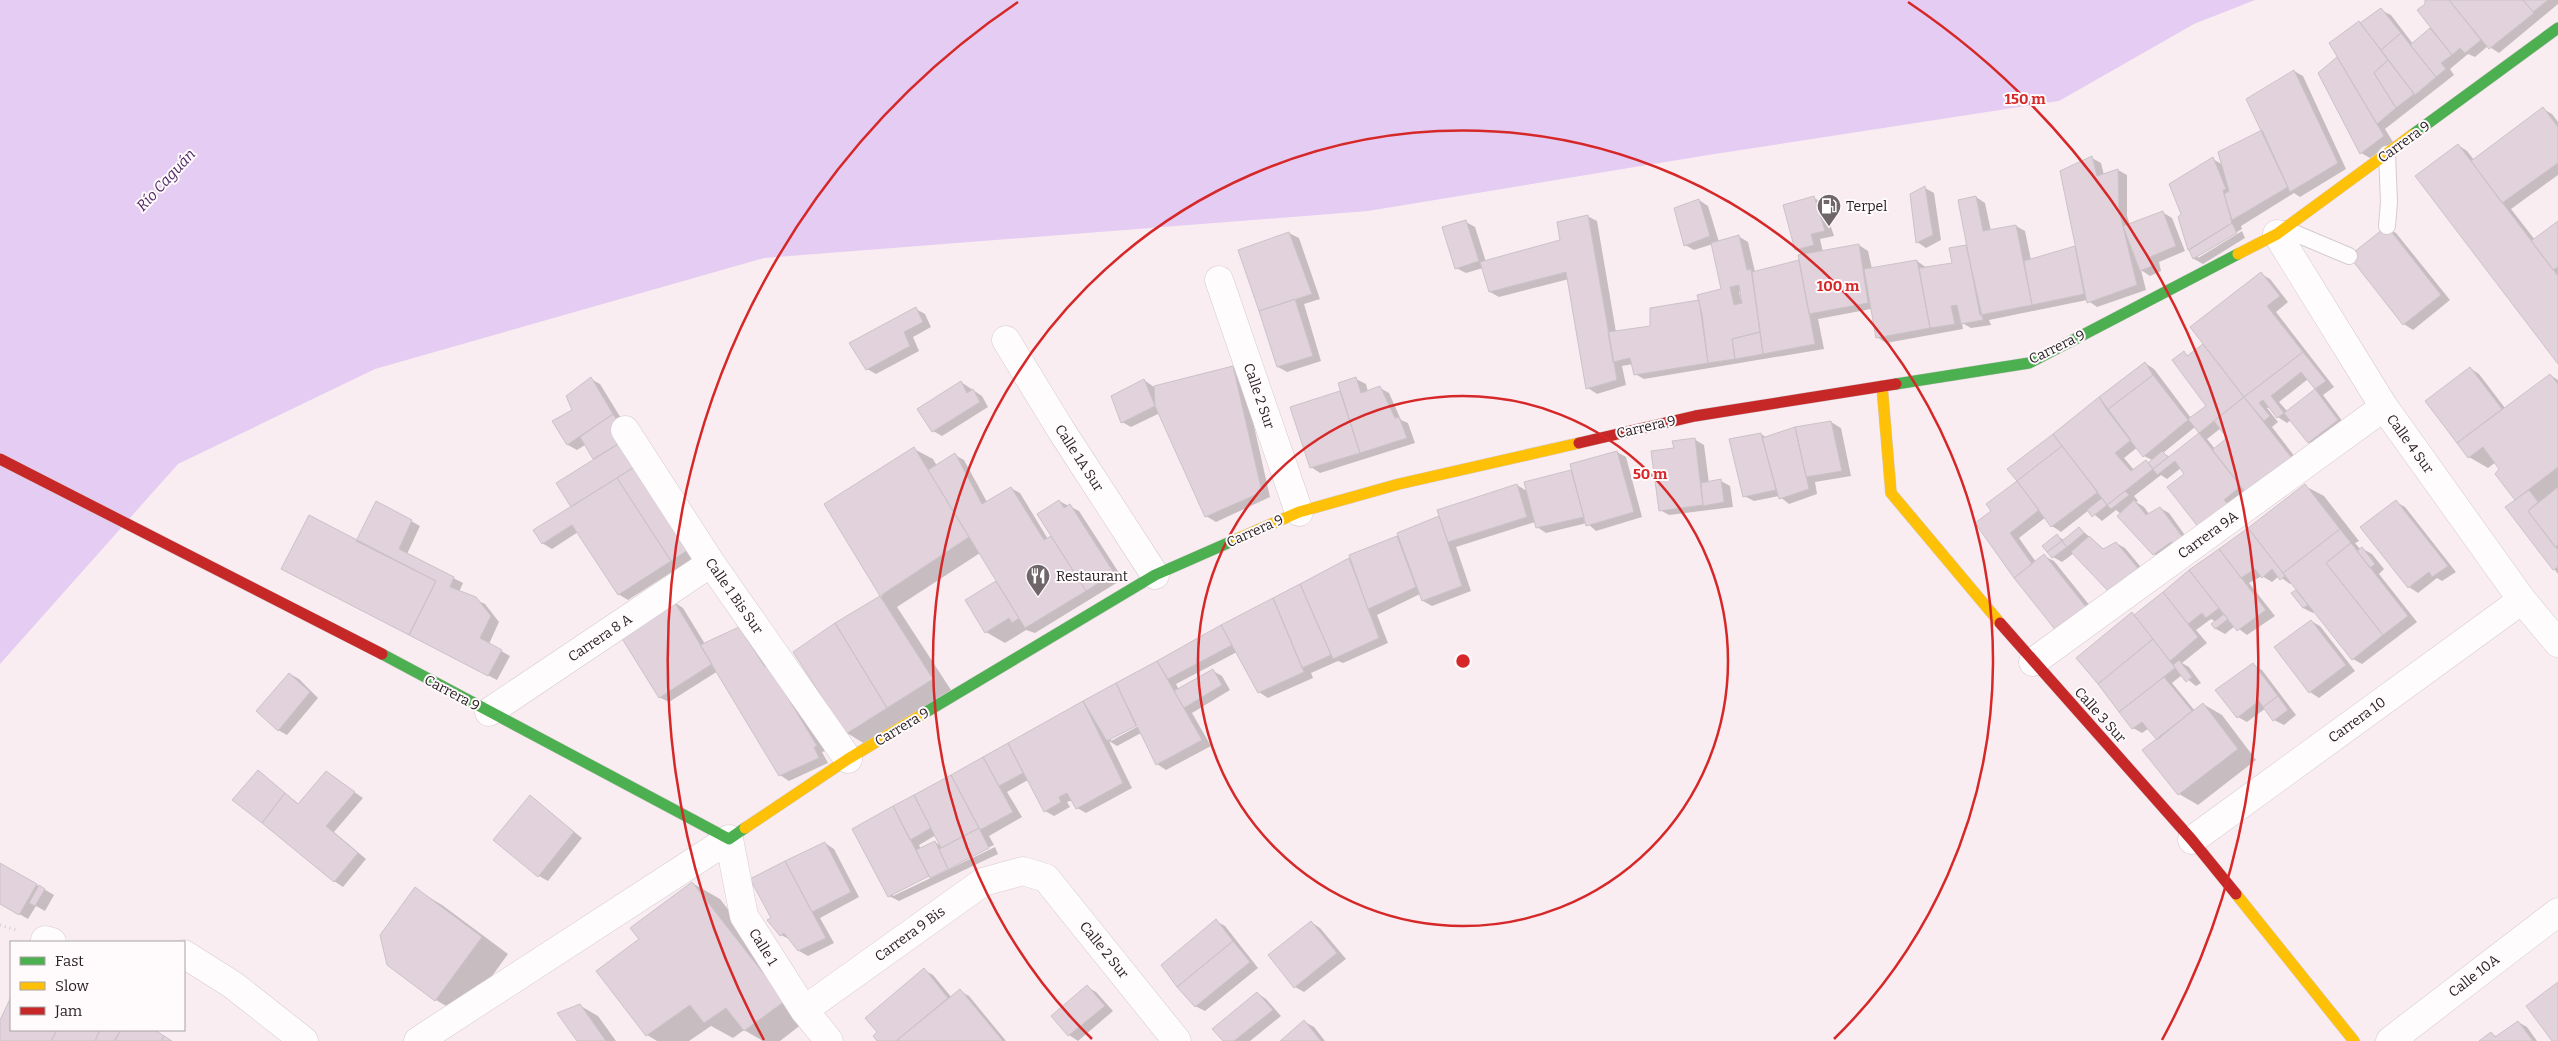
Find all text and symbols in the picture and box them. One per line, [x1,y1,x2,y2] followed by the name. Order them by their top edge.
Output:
[2004,90,2046,108] text: 150 m
[2375,117,2433,167] street label: Carrera 9
[133,145,199,215] water label: Río Caguán
[1816,193,1842,227] fuel station icon: Terpel
[1846,198,1887,215] place label: Terpel
[1817,277,1860,295] text: 100 m
[2026,326,2088,368] street label: Carrera 9
[1240,361,1278,431] street label: Calle 2 Sur
[2383,411,2437,477] street label: Calle 4 Sur
[1615,412,1677,442] street label: Carrera 9
[1051,421,1107,495] street label: Calle 1A Sur
[1633,465,1668,483] text: 50 m
[2175,507,2241,563] street label: Carrera 9A
[1224,511,1286,551] street label: Carrera 9
[702,555,766,637] street label: Calle 1 Bis Sur
[1025,563,1051,597] restaurant icon: Restaurant
[1056,568,1128,585] place label: Restaurant
[565,610,635,666] street label: Carrera 8 A
[1454,652,1472,670] centre of rings
[421,671,483,715] street label: Carrera 9
[2071,684,2129,746] street label: Calle 3 Sur
[2325,693,2389,747] street label: Carrera 10
[872,704,932,750] street label: Carrera 9
[872,903,948,965] street label: Carrera 9 Bis
[1076,918,1132,982] street label: Calle 2 Sur
[745,925,781,969] street label: Calle 1
[10,941,185,1031] legend
[2445,951,2503,1001] street label: Calle 10A
[55,952,84,970] text: Fast
[55,977,90,995] text: Slow
[54,1002,83,1020] text: Jam

